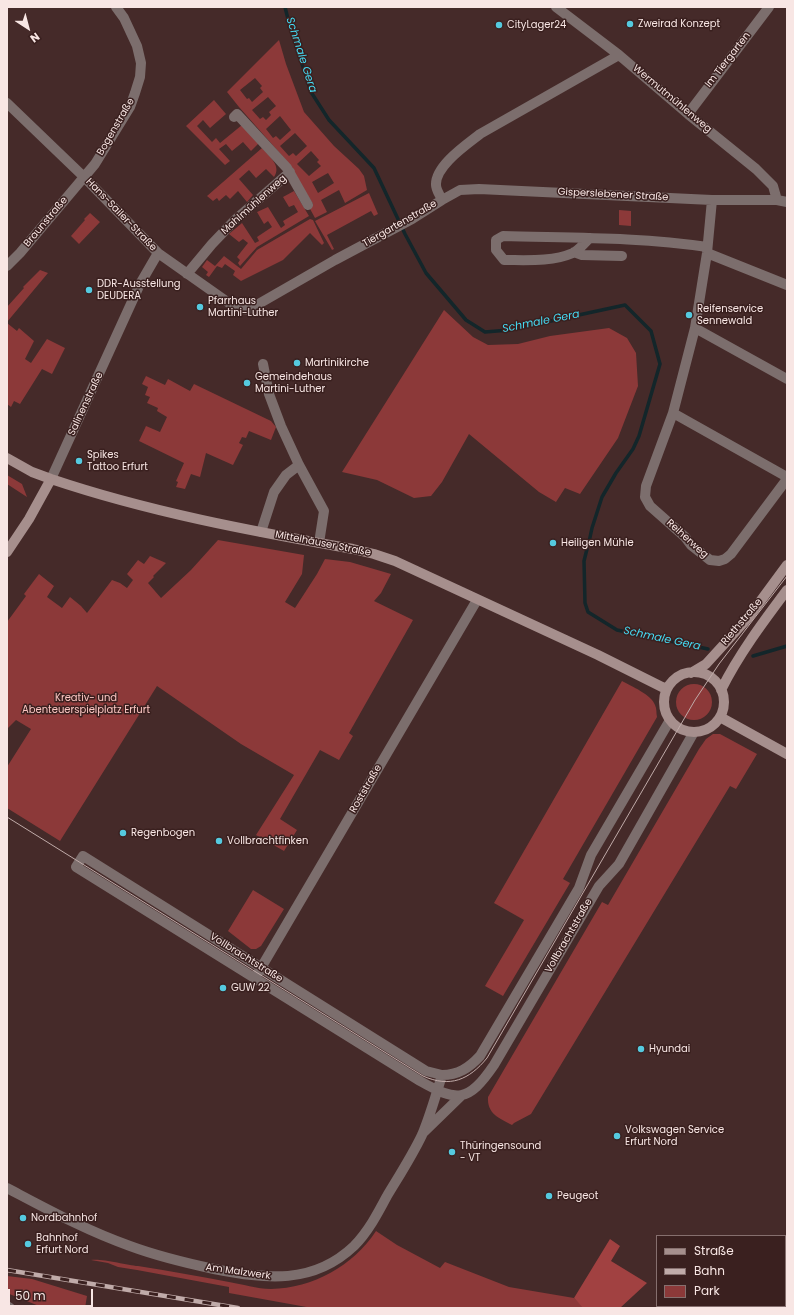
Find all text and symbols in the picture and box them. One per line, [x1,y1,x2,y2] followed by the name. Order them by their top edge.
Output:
[8,8,48,48] north arrow
[283,16,319,94] water label: Schmale Gera
[638,18,720,30] place label: Zweirad Konzept
[507,19,566,31] place label: CityLager24
[625,19,635,29] marker: Zweirad Konzept
[494,20,504,30] marker: CityLager24
[27,29,43,47] text: N
[703,30,753,90] street label: Im Tiergarten
[630,62,714,136] street label: Wermutmühlenweg
[95,96,137,158] street label: Bogenstraße
[219,173,289,237] street label: Mahlmühlenweg
[83,176,159,254] street label: Hans-Sailer-Straße
[557,186,669,204] street label: Gisperslebener Straße
[22,194,70,250] street label: Braunstraße
[361,198,439,250] street label: Tiergartenstraße
[97,278,181,302] place label: DDR-Ausstellung DEUDERA
[84,285,94,295] marker: DDR-Ausstellung DEUDERA
[208,295,278,318] place label: Pfarrhaus Martini-Luther
[195,302,205,312] marker: Pfarrhaus Martini-Luther
[697,303,763,326] place label: Reifenservice Sennewald
[501,308,581,336] water label: Schmale Gera
[684,310,694,320] marker: Reifenservice Sennewald
[305,357,369,369] place label: Martinikirche
[292,358,302,368] marker: Martinikirche
[66,370,106,438] street label: Salinenstraße
[255,371,332,394] place label: Gemeindehaus Martini-Luther
[242,378,252,388] marker: Gemeindehaus Martini-Luther
[87,449,148,472] place label: Spikes Tattoo Erfurt
[74,456,84,466] marker: Spikes Tattoo Erfurt
[664,517,710,561] street label: Reiherweg
[274,529,372,559] street label: Mittelhäuser Straße
[561,537,634,549] place label: Heiligen Mühle
[548,538,558,548] marker: Heiligen Mühle
[719,596,765,648] street label: Riethstraße
[622,624,702,654] water label: Schmale Gera
[22,692,150,716] park label: Kreativ- und Abenteuerspielplatz Erfurt
[347,763,385,815] street label: Roststraße
[131,827,195,839] place label: Regenbogen
[118,828,128,838] marker: Regenbogen
[227,835,308,847] place label: Vollbrachtfinken
[214,836,224,846] marker: Vollbrachtfinken
[543,897,595,975] street label: Vollbrachtstraße
[207,931,285,985] street label: Vollbrachtstraße
[231,982,269,994] place label: GUW 22
[218,983,228,993] marker: GUW 22
[649,1043,690,1055] place label: Hyundai
[636,1044,646,1054] marker: Hyundai
[625,1124,724,1148] place label: Volkswagen Service Erfurt Nord
[612,1131,622,1141] marker: Volkswagen Service Erfurt Nord
[460,1140,541,1164] place label: Thüringensound - VT
[447,1147,457,1157] marker: Thüringensound - VT
[557,1190,598,1202] place label: Peugeot
[544,1191,554,1201] marker: Peugeot
[31,1212,97,1224] place label: Nordbahnhof
[18,1213,28,1223] marker: Nordbahnhof
[36,1232,89,1256] place label: Bahnhof Erfurt Nord
[656,1235,786,1307] legend
[23,1239,33,1249] marker: Bahnhof Erfurt Nord
[694,1242,734,1259] text: Straße
[205,1262,271,1282] street label: Am Malzwerk
[694,1262,725,1279] text: Bahn
[10,1281,95,1307] scale bar
[694,1282,720,1299] text: Park
[15,1287,46,1304] text: 50 m

